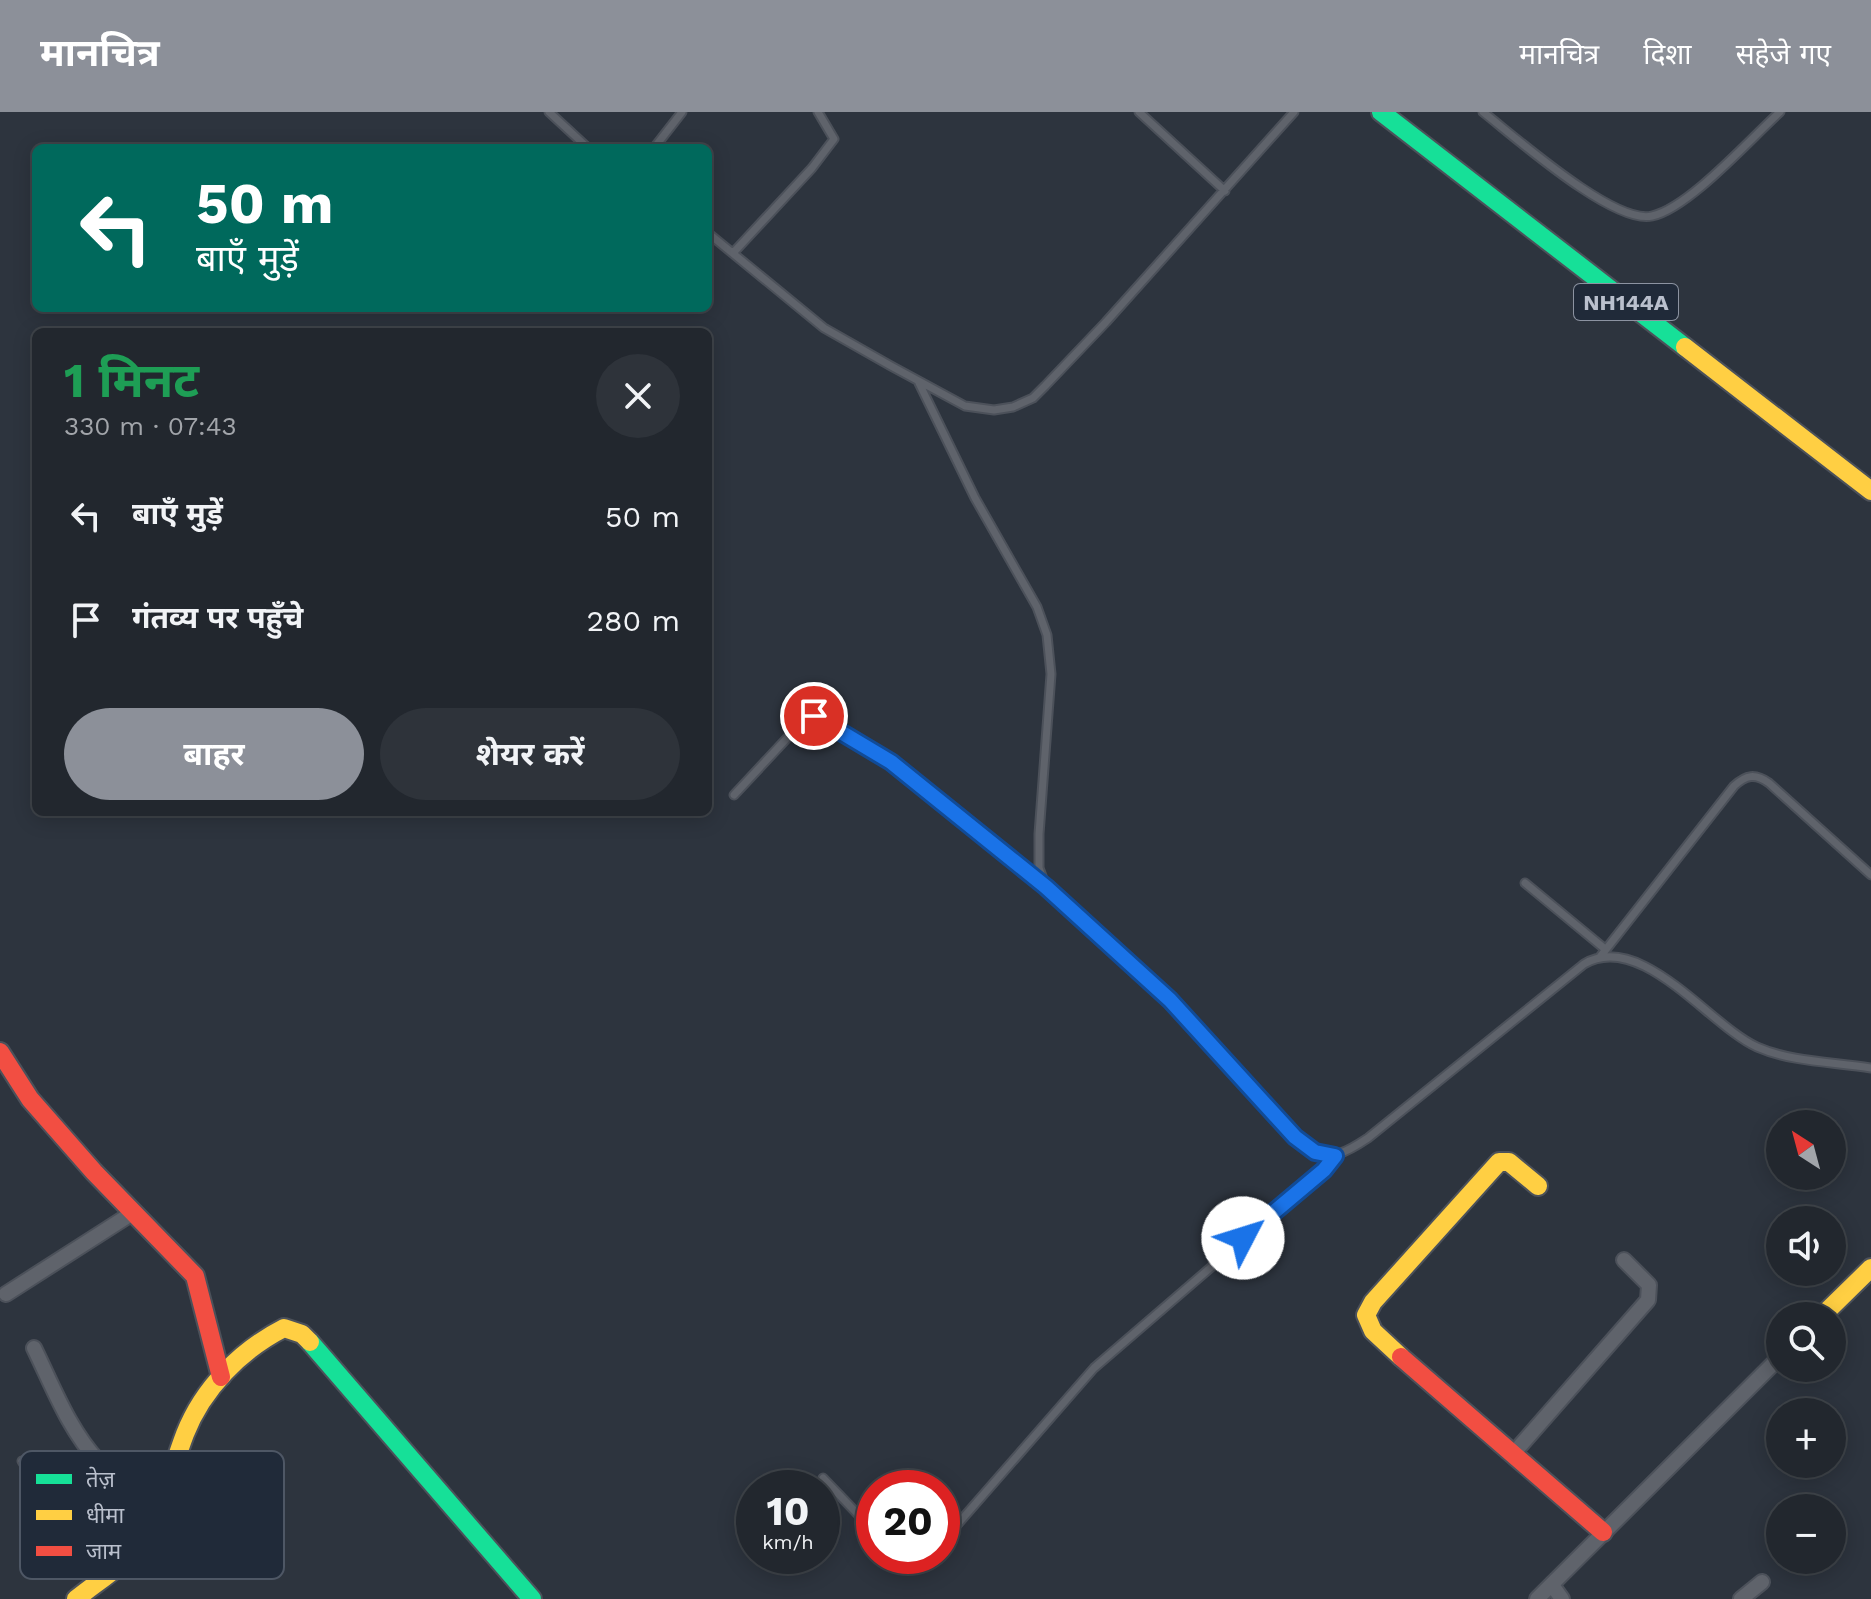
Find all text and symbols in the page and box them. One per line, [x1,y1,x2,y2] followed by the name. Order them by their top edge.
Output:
[40,31,160,75] text: मानचित्र
[1519,38,1599,71] text: मानचित्र
[1643,38,1692,71] text: दिशा
[1736,38,1831,71] text: सहेजे गए
[196,171,333,237] text: 50 m
[64,176,168,280] icon: left
[196,238,299,280] text: बाएँ मुड़ें
[1574,284,1678,320] road number: NH144A
[64,352,199,409] text: 1 मिनट
[596,354,680,438] button: close
[64,411,237,441] text: 330 m · 07:43
[64,494,108,538] icon: left
[132,496,223,531] text: बाएँ मुड़ें
[605,499,680,534] text: 50 m
[64,598,108,642] icon: arrive
[132,600,303,635] text: गंतव्य पर पहुँचे
[587,603,680,638] text: 280 m
[780,682,848,750] pin
[792,694,836,738] icon: arrive
[64,708,364,800] button: बाहर
[380,708,680,800] button: शेयर करें
[1766,1110,1846,1190] north arrow
[1766,1110,1846,1574] map controls
[1201,1196,1285,1280] position arrow
[1766,1206,1846,1286] button: sound
[1766,1302,1846,1382] button: search
[1766,1398,1846,1478] button: +
[20,1451,284,1579] legend
[86,1466,116,1492] text: तेज़
[856,1470,960,1574] speed limit sign: 20
[767,1488,810,1535] text: 10
[1766,1494,1846,1574] button: −
[86,1503,124,1528] text: धीमा
[762,1530,814,1554] text: km/h
[86,1539,122,1564] text: जाम

